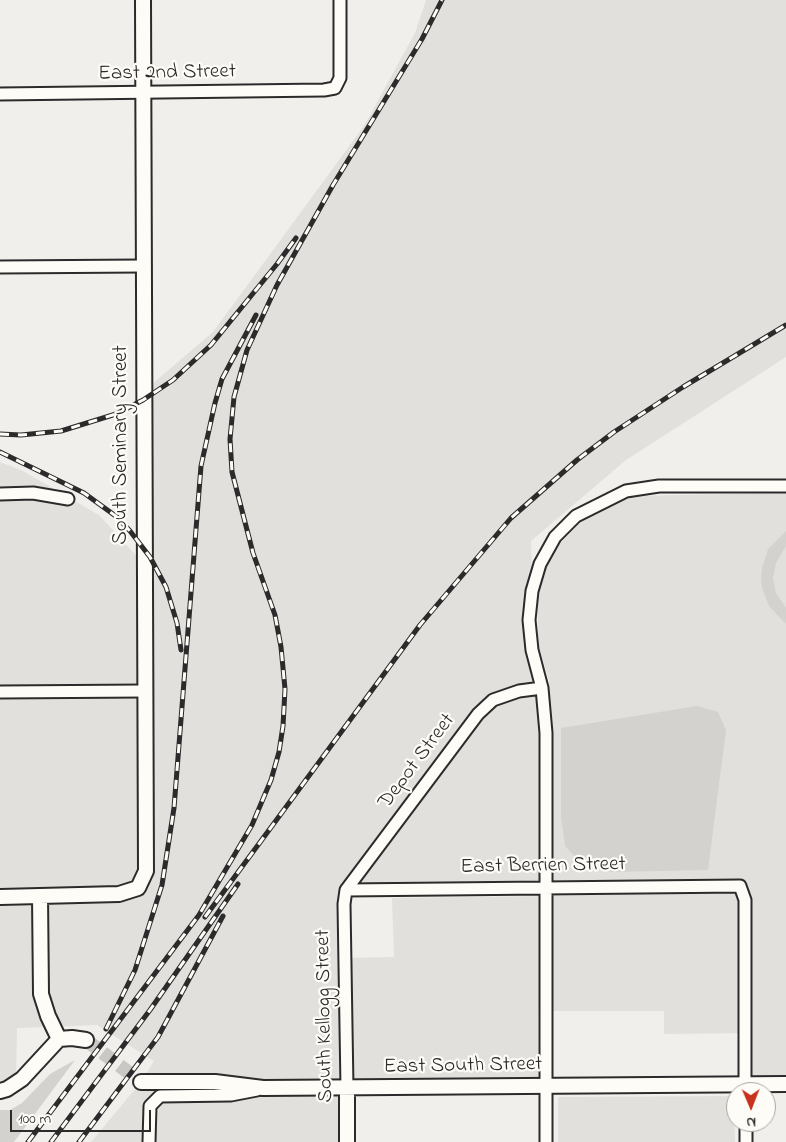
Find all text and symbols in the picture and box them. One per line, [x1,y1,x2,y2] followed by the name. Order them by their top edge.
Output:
[98,60,236,88] street label: East 2nd Street
[110,345,136,545] street label: South Seminary Street
[374,710,462,814] street label: Depot Street
[460,853,626,881] street label: East Berrien Street
[312,929,340,1103] street label: South Kellogg Street
[383,1053,543,1081] street label: East South Street
[726,1082,776,1132] north arrow
[12,1100,154,1132] scale bar
[18,1108,51,1130] text: 100 m
[746,1111,756,1132] text: N

